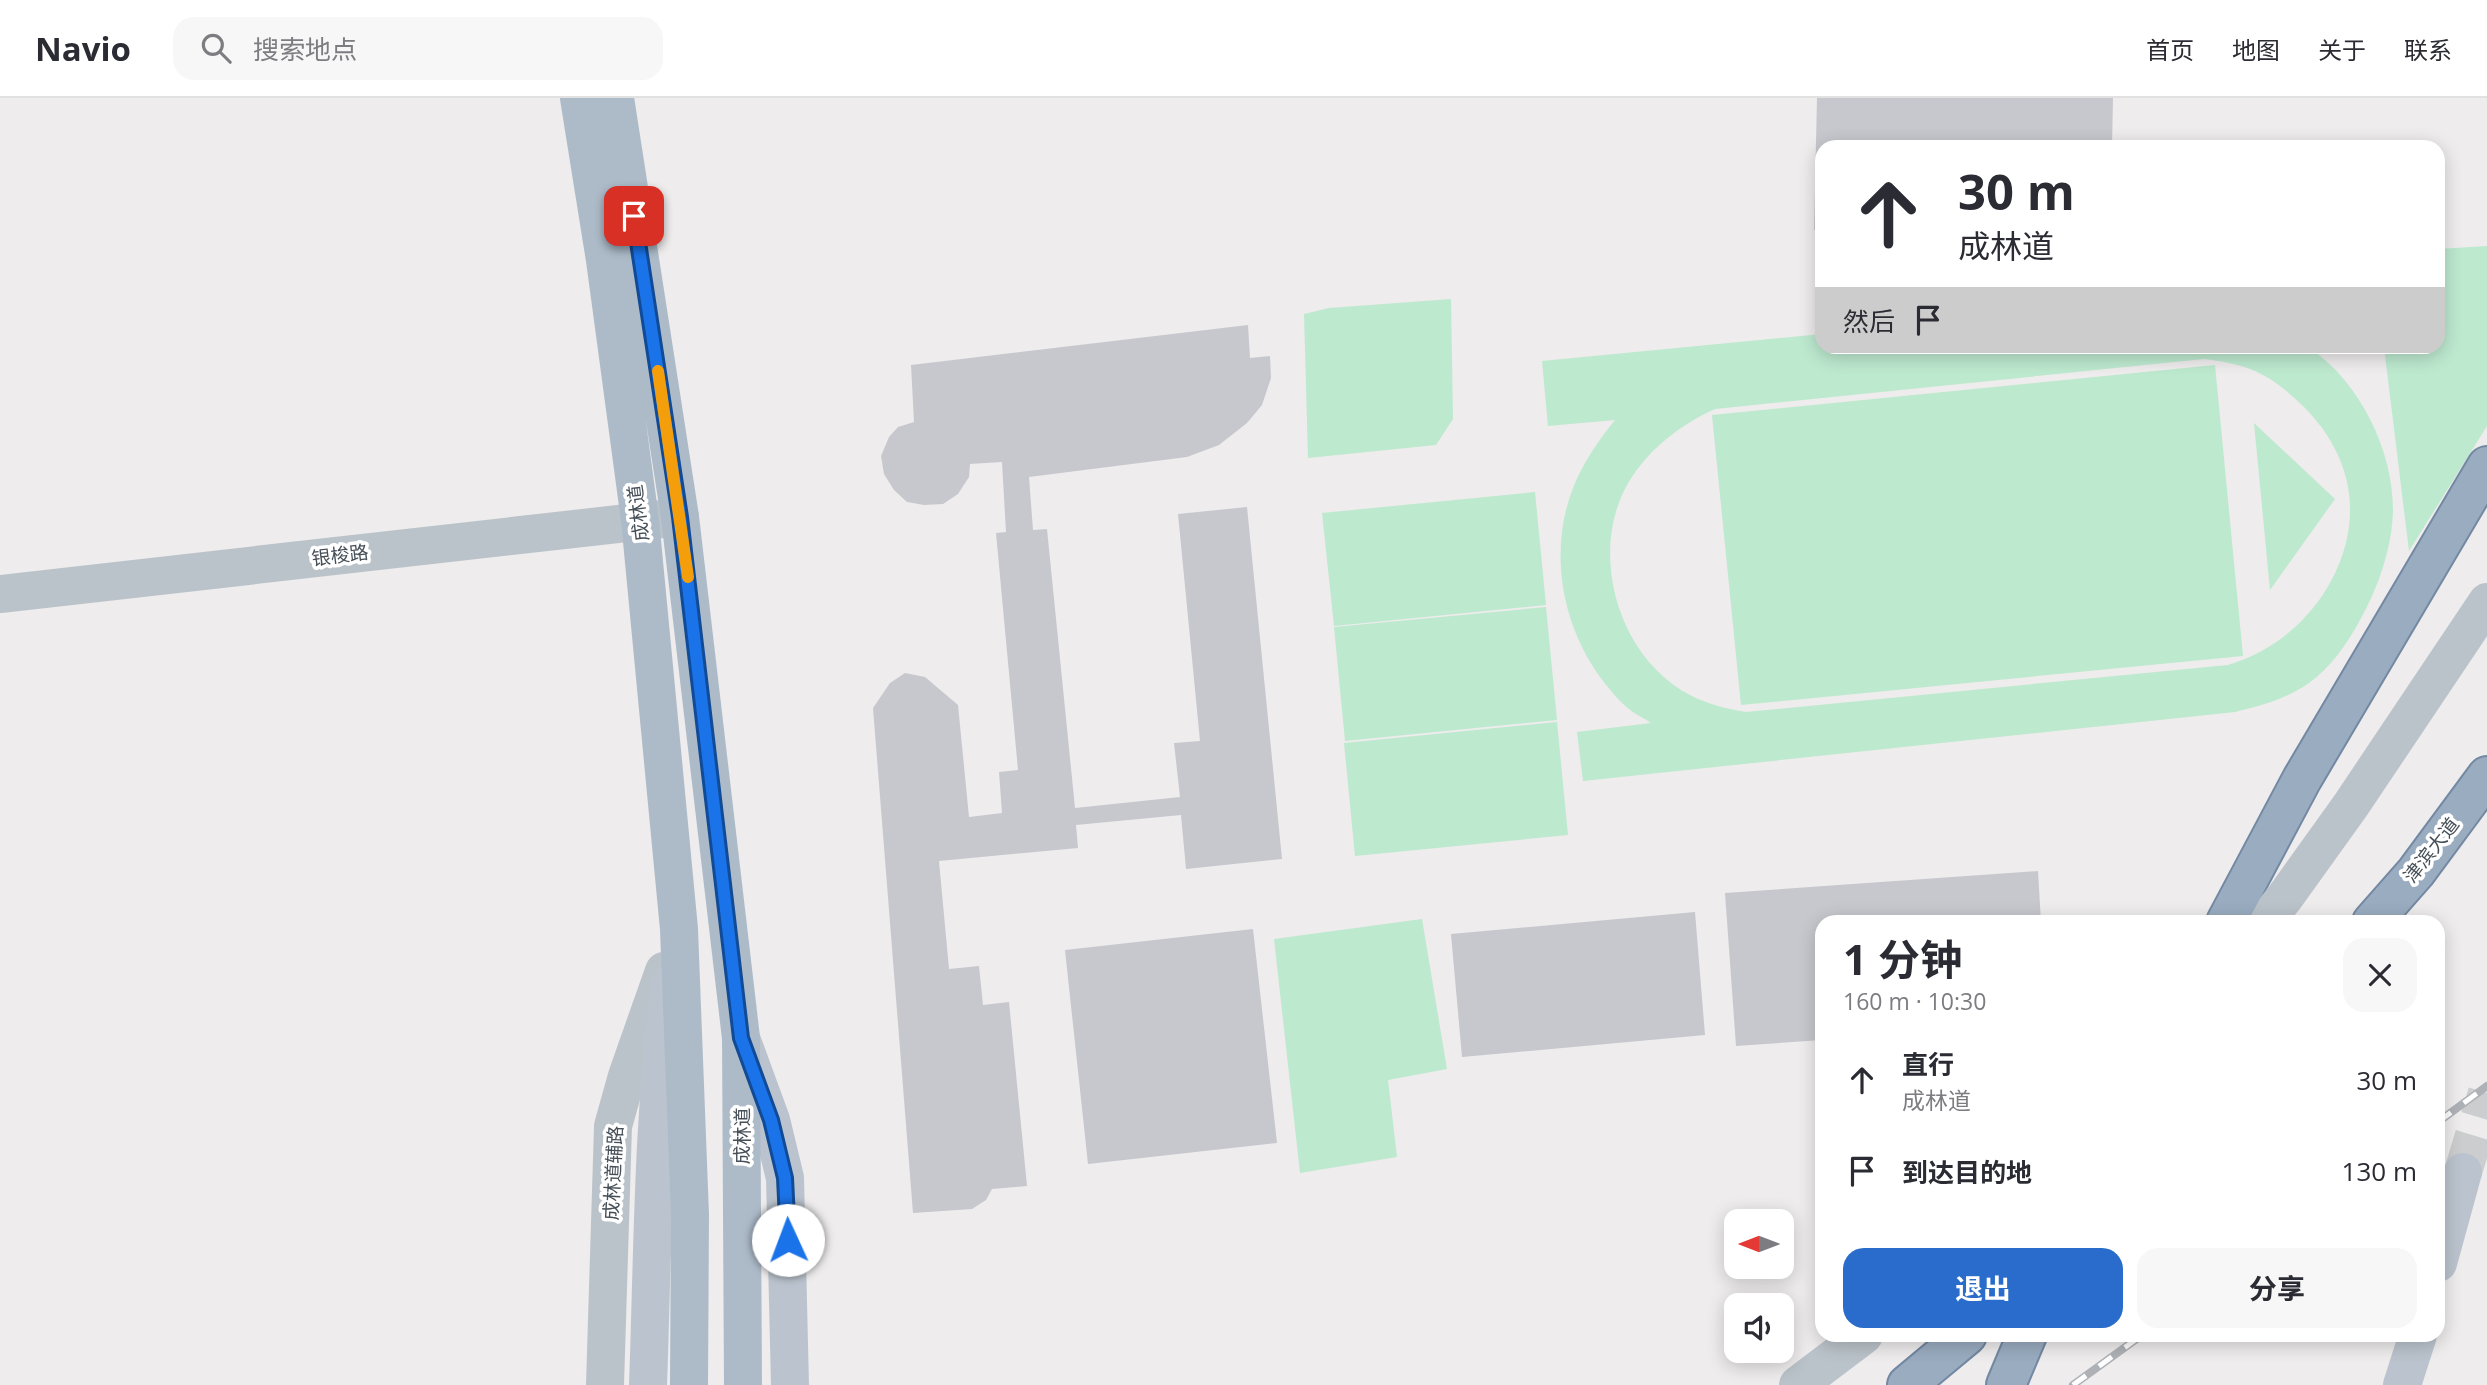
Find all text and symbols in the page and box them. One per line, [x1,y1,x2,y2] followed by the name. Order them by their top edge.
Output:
[173,17,663,80] search box
[35,26,131,71] text: Navio
[197,29,235,67] icon: search
[253,31,357,67] text: 搜索地点
[2146,33,2194,66] text: 首页
[2232,33,2280,66] text: 地图
[2318,33,2366,66] text: 关于
[2404,33,2452,66] text: 联系
[1958,158,2075,224] text: 30 m
[1843,168,1934,259] icon: ahead
[604,186,664,246] pin
[615,197,653,235] icon: arrive
[1958,224,2054,267] text: 成林道
[1909,301,1947,339] icon: arrive
[1843,303,1895,339] text: 然后
[622,483,654,543] street label: 成林道
[310,539,370,571] street label: 银梭路
[2397,812,2465,888] street label: 津滨大道
[1843,930,1962,987] text: 1 分钟
[2343,938,2417,1012] button: close
[1843,985,1986,1017] text: 160 m · 10:30
[1902,1046,1954,1082] text: 直行
[1843,1061,1881,1099] icon: ahead
[2356,1062,2417,1098] text: 30 m
[1902,1084,1971,1116] text: 成林道
[729,1107,755,1165] street label: 成林道
[598,1125,628,1221] street label: 成林道辅路
[1843,1152,1881,1190] icon: arrive
[2342,1153,2417,1189] text: 130 m
[1902,1154,2032,1190] text: 到达目的地
[751,1203,825,1277] position arrow
[1724,1209,1794,1279] north arrow
[1724,1209,1794,1363] map controls
[1843,1248,2123,1328] button: 退出
[2137,1248,2417,1328] button: 分享
[1724,1293,1794,1363] button: sound

